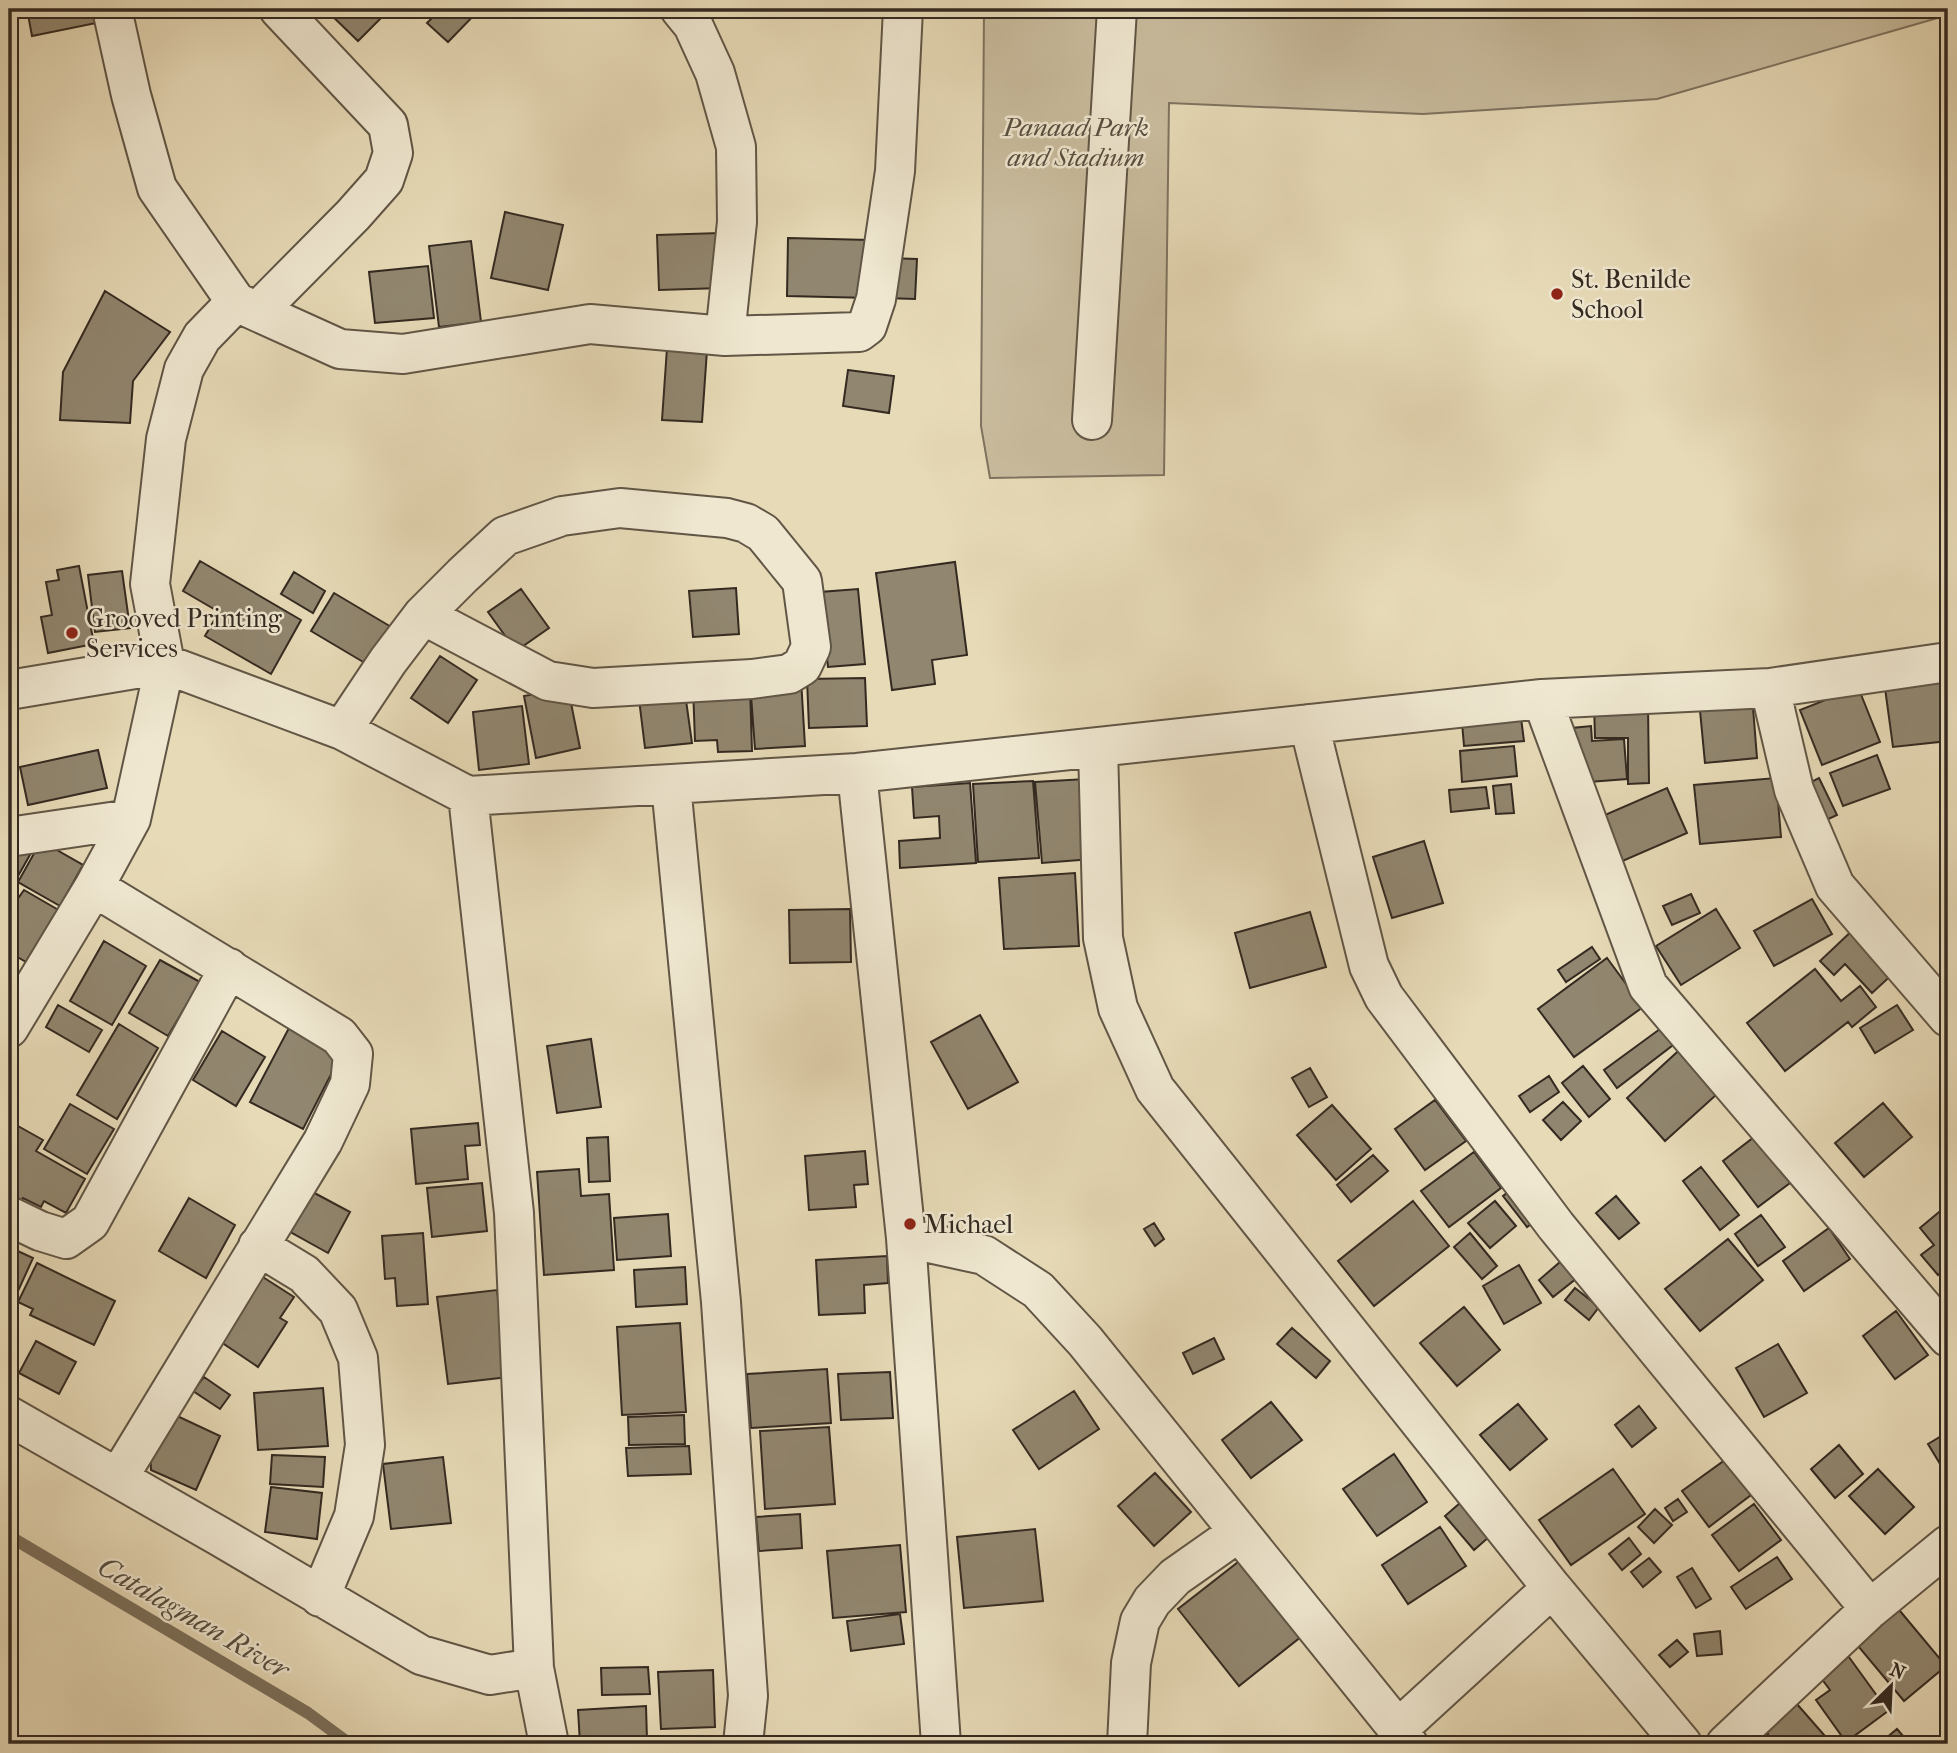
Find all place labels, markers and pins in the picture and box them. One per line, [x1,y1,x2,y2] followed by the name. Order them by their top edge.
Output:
[1571,264,1691,325] place label: St. Benilde School
[1549,286,1565,302] marker: St. Benilde School
[86,603,283,664] place label: Grooved Printing Services
[64,625,80,641] marker: Grooved Printing Services
[924,1209,1013,1240] place label: Michael
[902,1216,918,1232] marker: Michael

